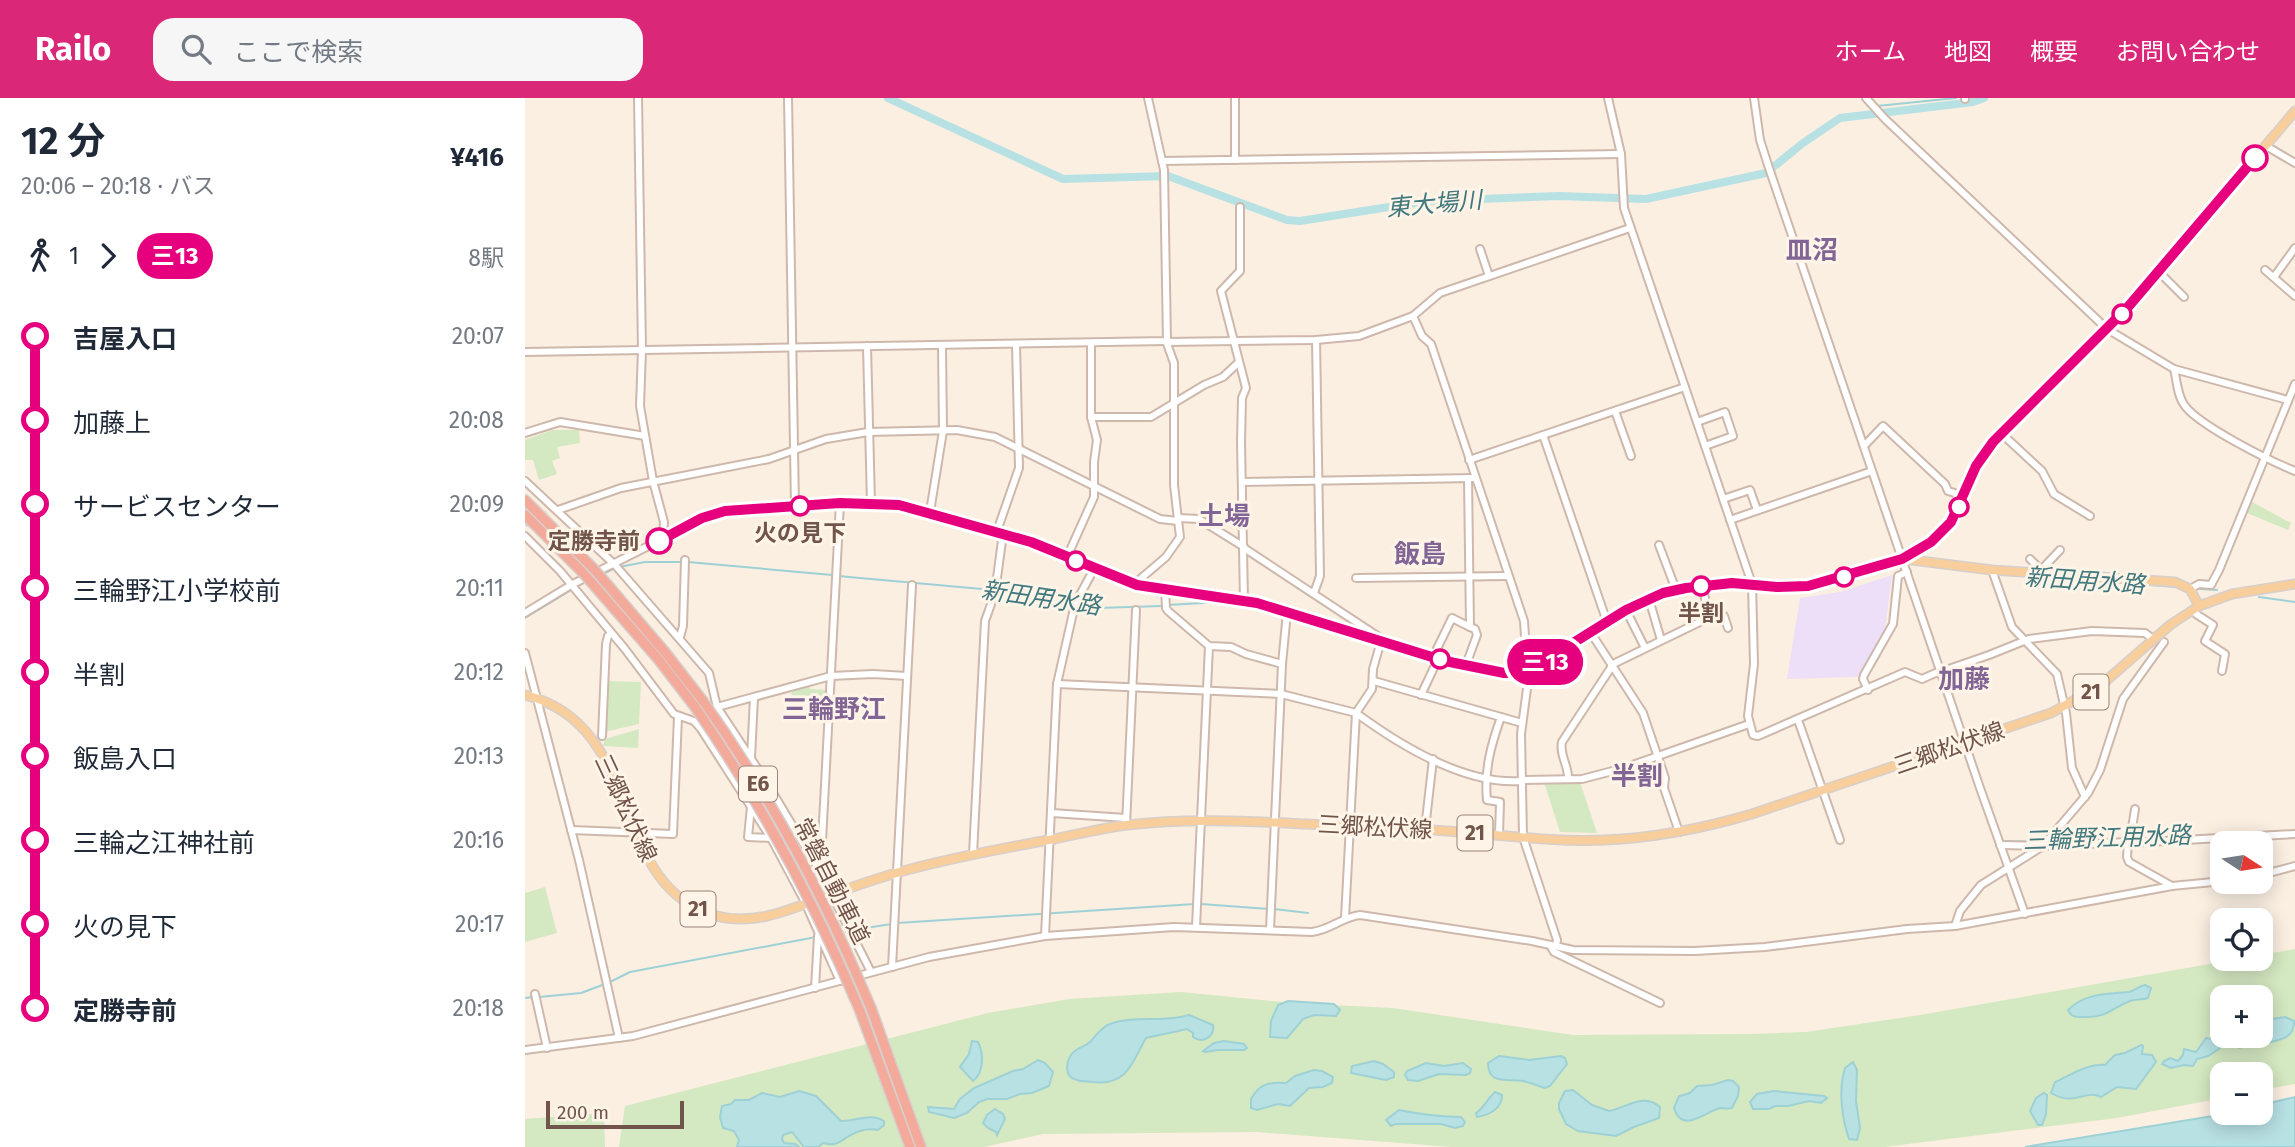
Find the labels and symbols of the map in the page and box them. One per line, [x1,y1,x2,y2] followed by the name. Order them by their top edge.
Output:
[2242,145,2268,171] unlabelled marker
[1385,186,1486,222] water label: 東大場川
[1786,235,1838,266] district label: 皿沼
[2112,304,2132,324] unlabelled marker
[790,496,810,516] marker: 火の見下
[1949,497,1969,517] unlabelled marker
[1198,501,1250,532] district label: 土場
[754,519,846,547] place label: 火の見下
[548,527,640,555] place label: 定勝寺前
[646,528,672,554] marker: 定勝寺前
[1394,539,1446,570] district label: 飯島
[1066,551,1086,571] unlabelled marker
[2024,563,2148,599] water label: 新田用水路
[1834,567,1854,587] unlabelled marker
[980,576,1104,620] water label: 新田用水路
[1691,576,1711,596] marker: 半割
[1678,599,1724,627] place label: 半割
[1505,639,1585,685] line badge: 三13
[1430,649,1450,669] unlabelled marker
[1938,664,1990,695] district label: 加藤
[2073,674,2109,710] road number: 21
[782,694,886,725] district label: 三輪野江
[1890,716,2008,780] street label: 三郷松伏線
[589,750,663,866] street label: 三郷松伏線
[1611,761,1663,792] district label: 半割
[739,766,777,802] road number: E6
[1317,810,1433,844] street label: 三郷松伏線
[788,813,876,949] street label: 常磐自動車道
[1457,816,1493,850] road number: 21
[2023,821,2193,855] water label: 三輪野江用水路
[2210,831,2273,894] north arrow
[681,892,715,926] road number: 21
[546,1098,684,1130] scale bar

